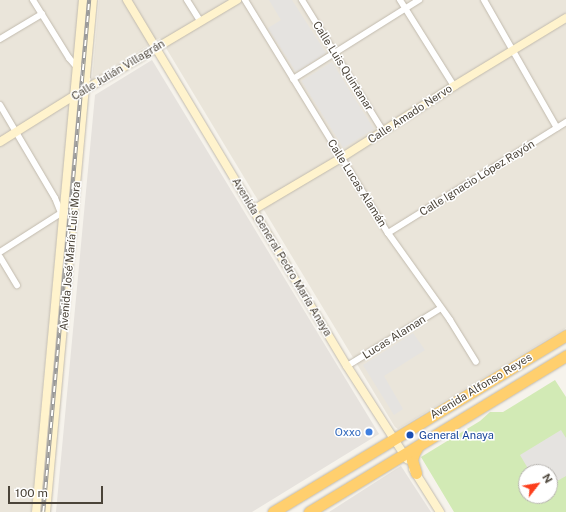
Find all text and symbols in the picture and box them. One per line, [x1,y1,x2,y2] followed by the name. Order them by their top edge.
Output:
[310,19,376,113] street label: Calle Luis Quintanar
[69,37,167,103] street label: Calle Julián Villagrán
[365,82,455,146] street label: Calle Amado Nervo
[325,137,389,229] street label: Calle Lucas Alamán
[417,137,537,219] street label: Calle Ignacio López Rayón
[229,175,335,339] street label: Avenida General Pedro María Anaya
[57,181,83,331] street label: Avenida José María Luis Mora
[360,312,428,362] street label: Lucas Alaman
[428,350,534,422] street label: Avenida Alfonso Reyes
[335,425,361,439] place label: Oxxo
[364,427,374,437] marker: Oxxo
[419,428,494,442] place label: General Anaya
[404,429,416,441] marker: General Anaya
[518,464,558,504] north arrow
[540,472,555,485] text: N
[10,478,105,504] scale bar
[15,486,48,500] text: 100 m

